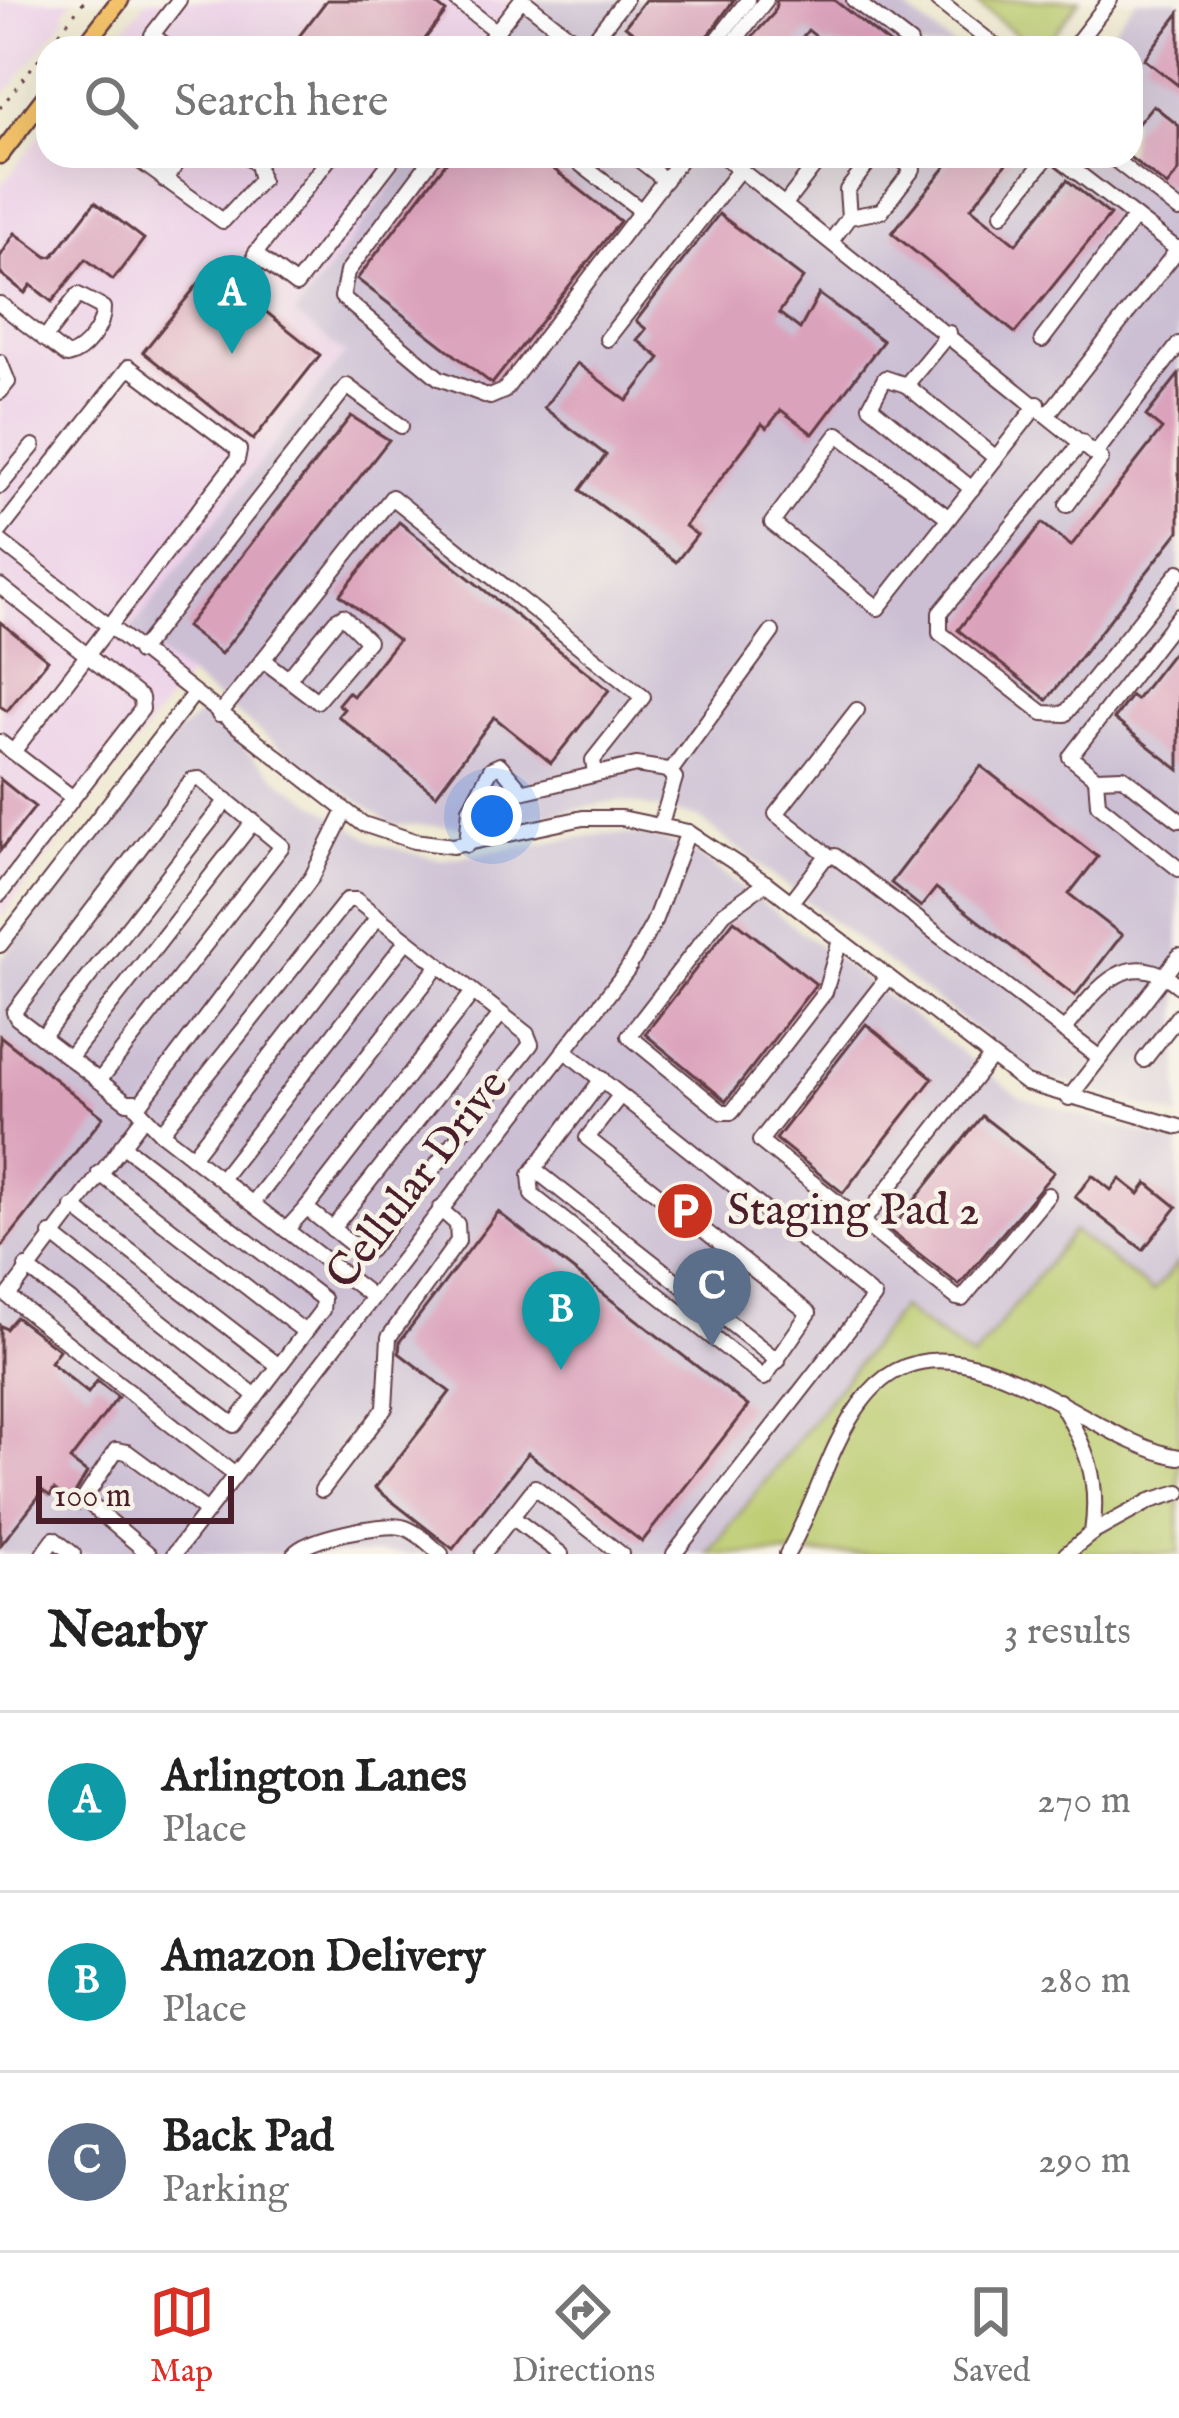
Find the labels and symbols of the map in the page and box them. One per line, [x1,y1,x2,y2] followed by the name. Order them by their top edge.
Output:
[193,255,271,354] pin: A
[462,786,522,846] your location
[314,1059,522,1301] street label: Cellular Drive
[654,1180,716,1242] parking icon: Staging Pad 2
[727,1183,980,1240] place label: Staging Pad 2
[673,1248,751,1347] pin: C
[522,1271,600,1370] pin: B
[36,1470,234,1523] scale bar

